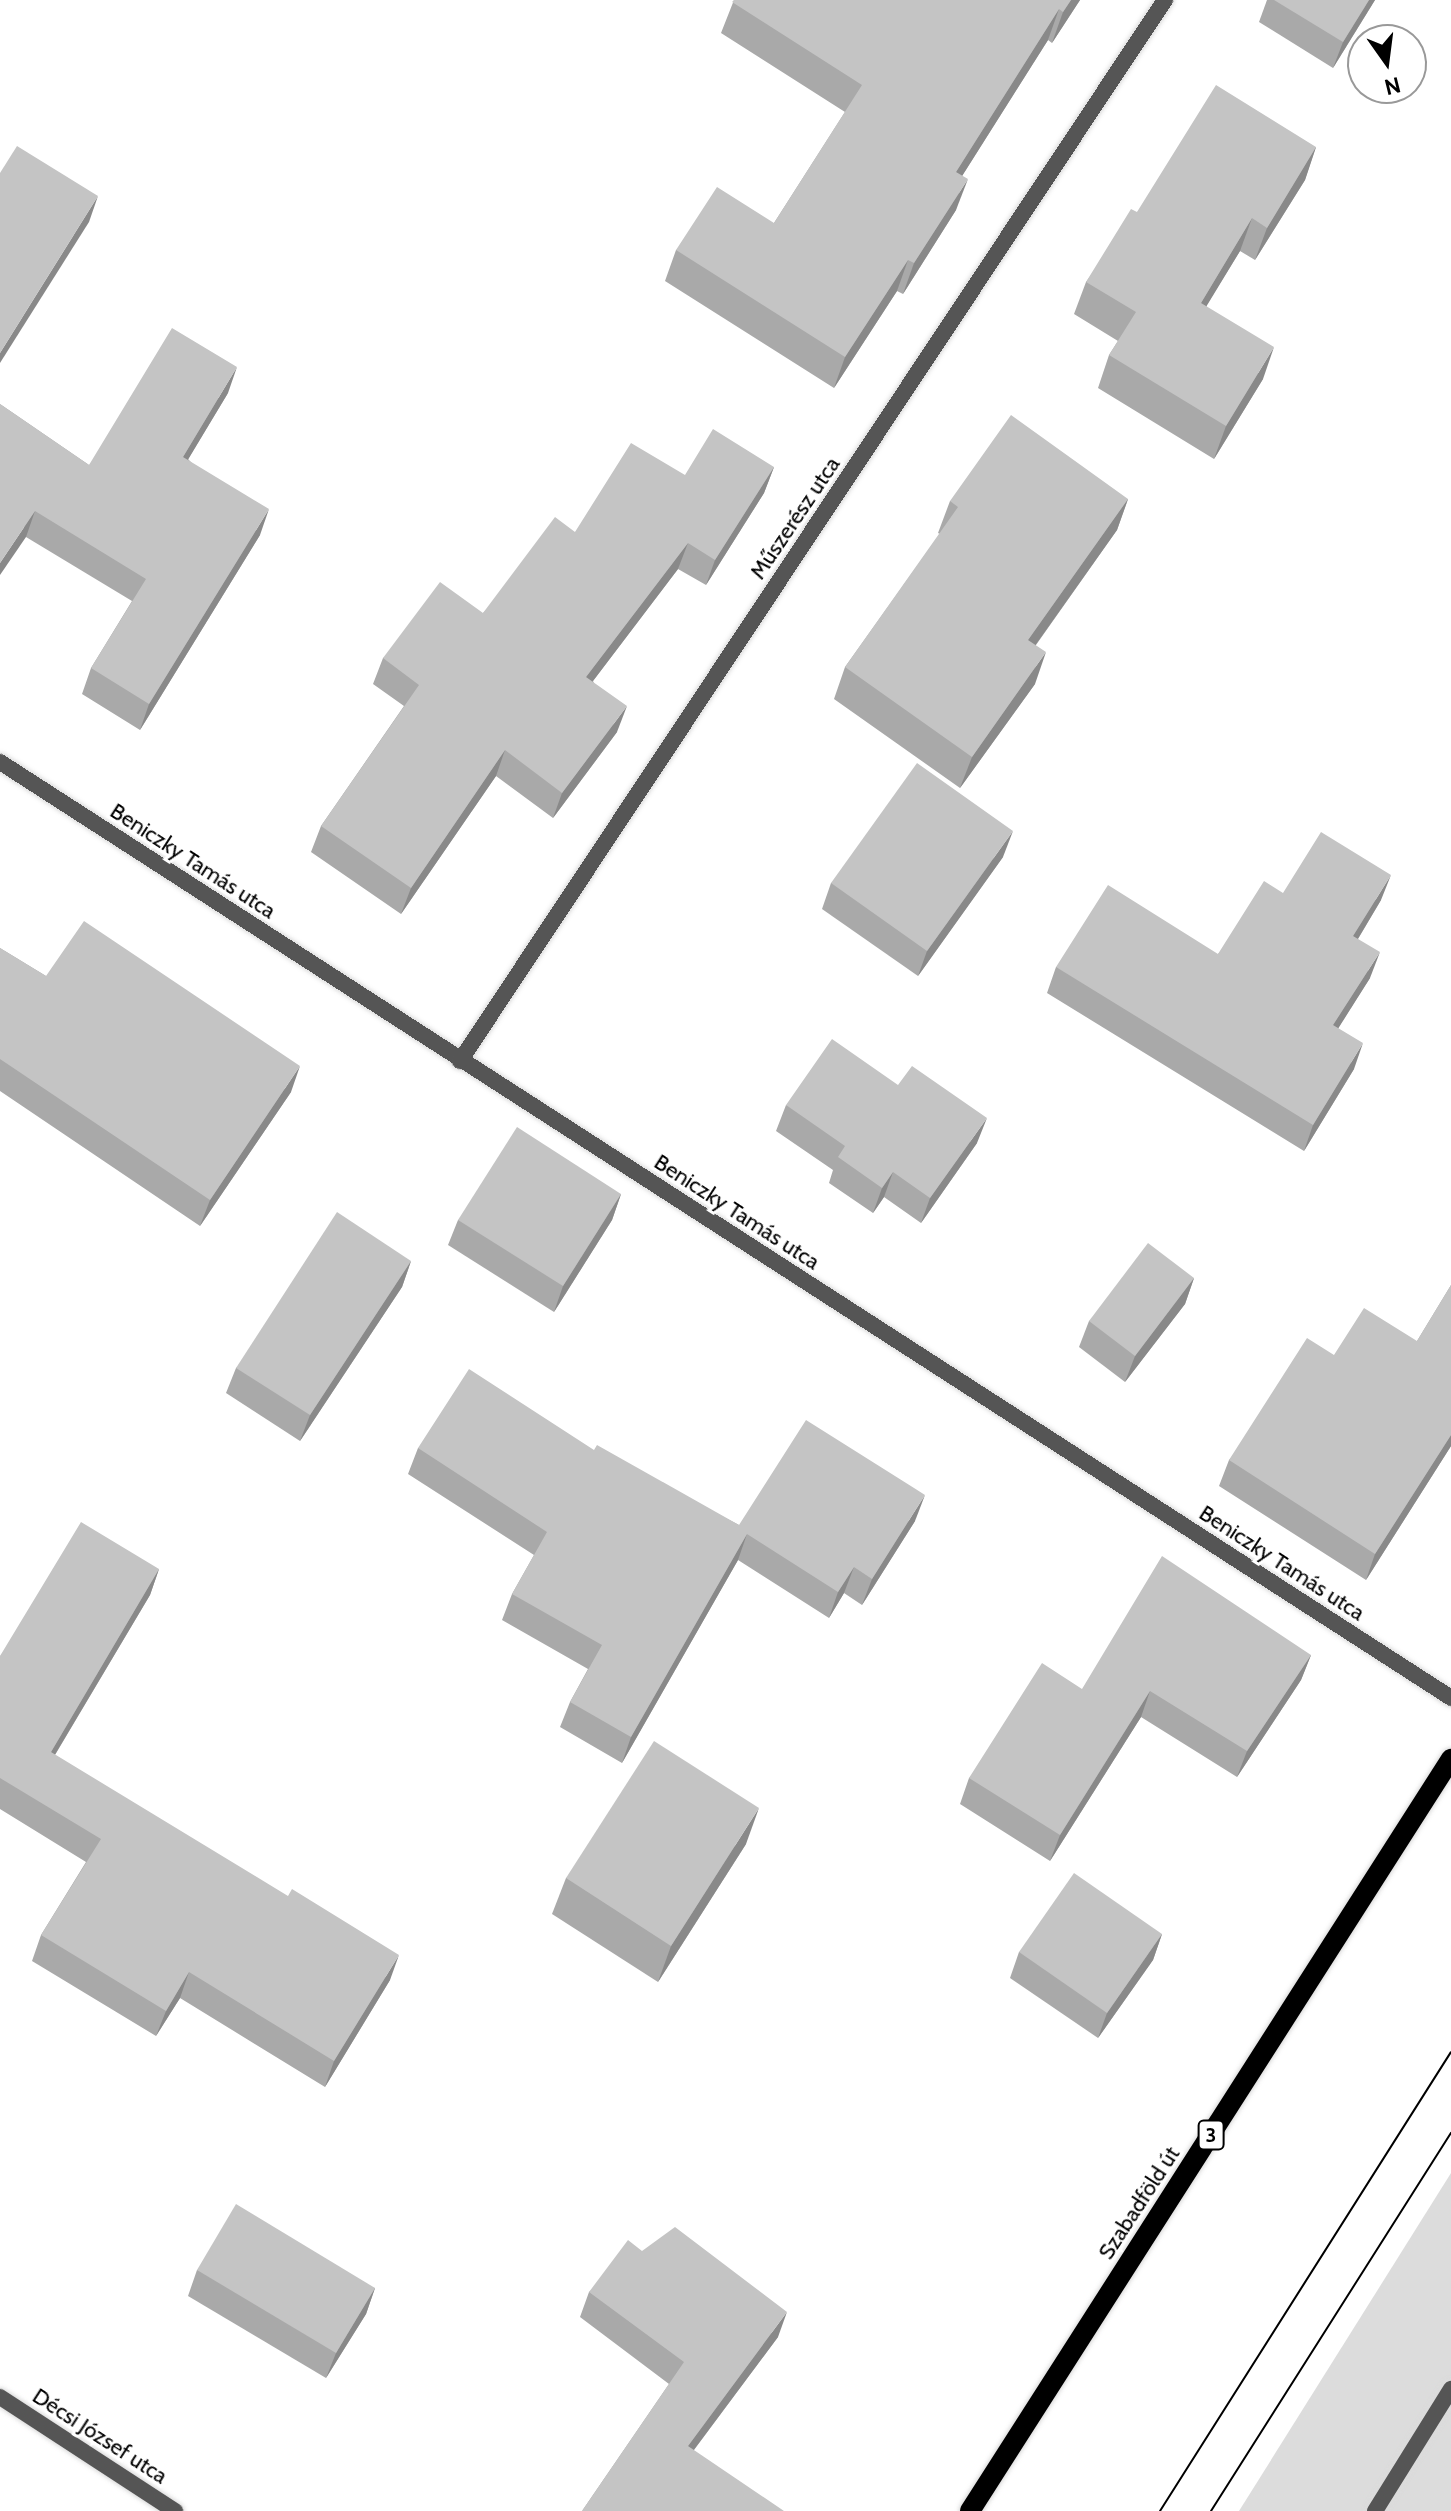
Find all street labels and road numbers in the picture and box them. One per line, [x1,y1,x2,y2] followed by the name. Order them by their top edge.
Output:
[744,452,846,584] street label: Műszerész utca
[105,798,281,924] street label: Beniczky Tamás utca
[649,1149,825,1275] street label: Beniczky Tamás utca
[1194,1500,1370,1626] street label: Beniczky Tamás utca
[1197,2119,1225,2151] road number: 3
[1093,2142,1185,2264] street label: Szabadföld út
[28,2383,172,2489] street label: Décsi József utca

